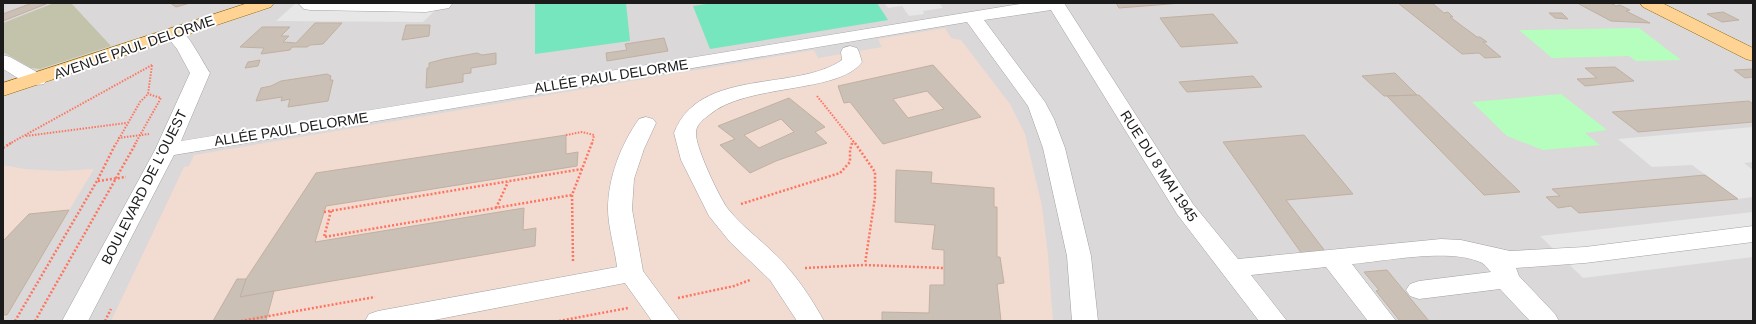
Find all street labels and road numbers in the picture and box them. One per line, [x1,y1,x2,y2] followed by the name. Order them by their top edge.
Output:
[52,12,216,82] street label: AVENUE PAUL DELORME
[533,56,689,96] street label: ALLÉE PAUL DELORME
[98,107,190,267] street label: BOULEVARD DE L'OUEST
[1117,107,1201,225] street label: RUE DU 8 MAI 1945
[213,109,369,149] street label: ALLÉE PAUL DELORME

